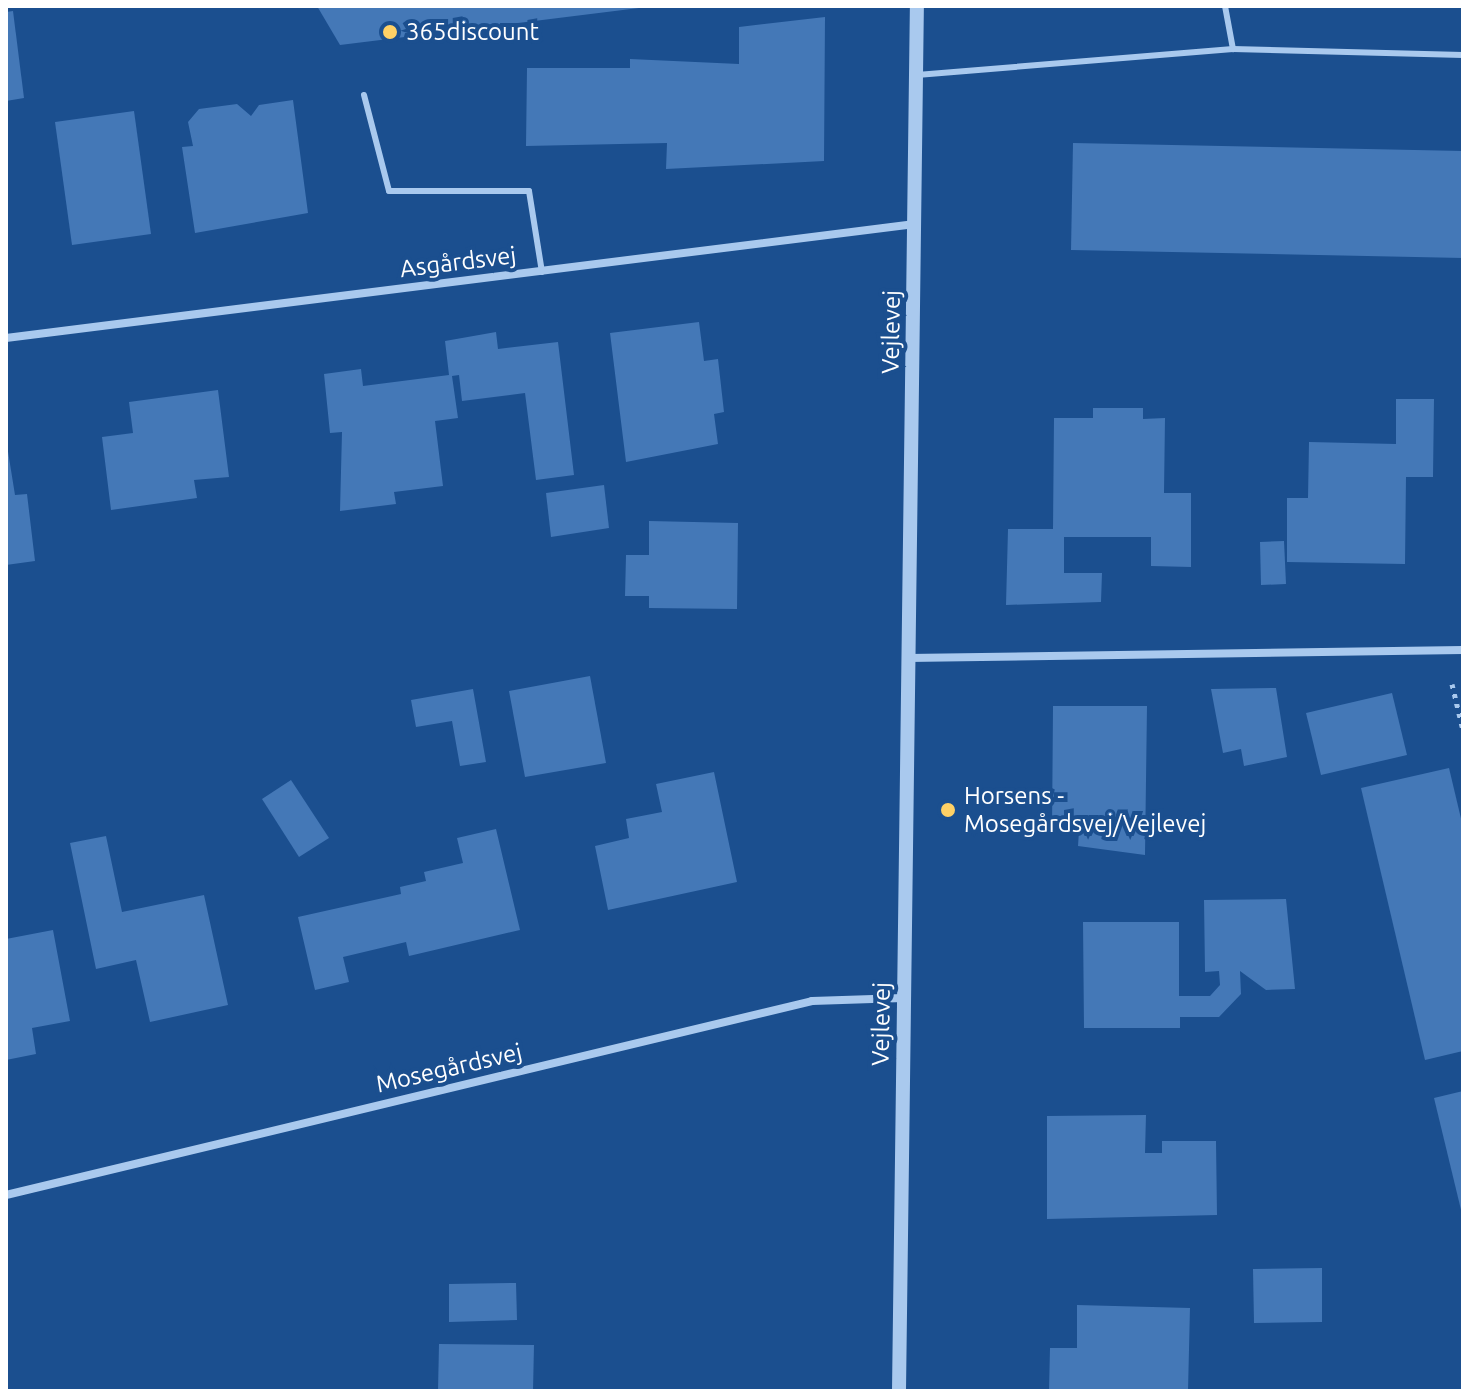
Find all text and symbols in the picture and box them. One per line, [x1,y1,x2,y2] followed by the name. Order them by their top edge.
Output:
[406,18,539,46] place label: 365discount
[381,23,399,41] marker: 365discount
[398,241,518,283] street label: Asgårdsvej
[876,290,906,374] street label: Vejlevej
[964,782,1206,838] place label: Horsens - Mosegårdsvej/Vejlevej
[939,801,957,819] marker: Horsens - Mosegårdsvej/Vejlevej
[866,982,896,1066] street label: Vejlevej
[373,1037,525,1099] street label: Mosegårdsvej

